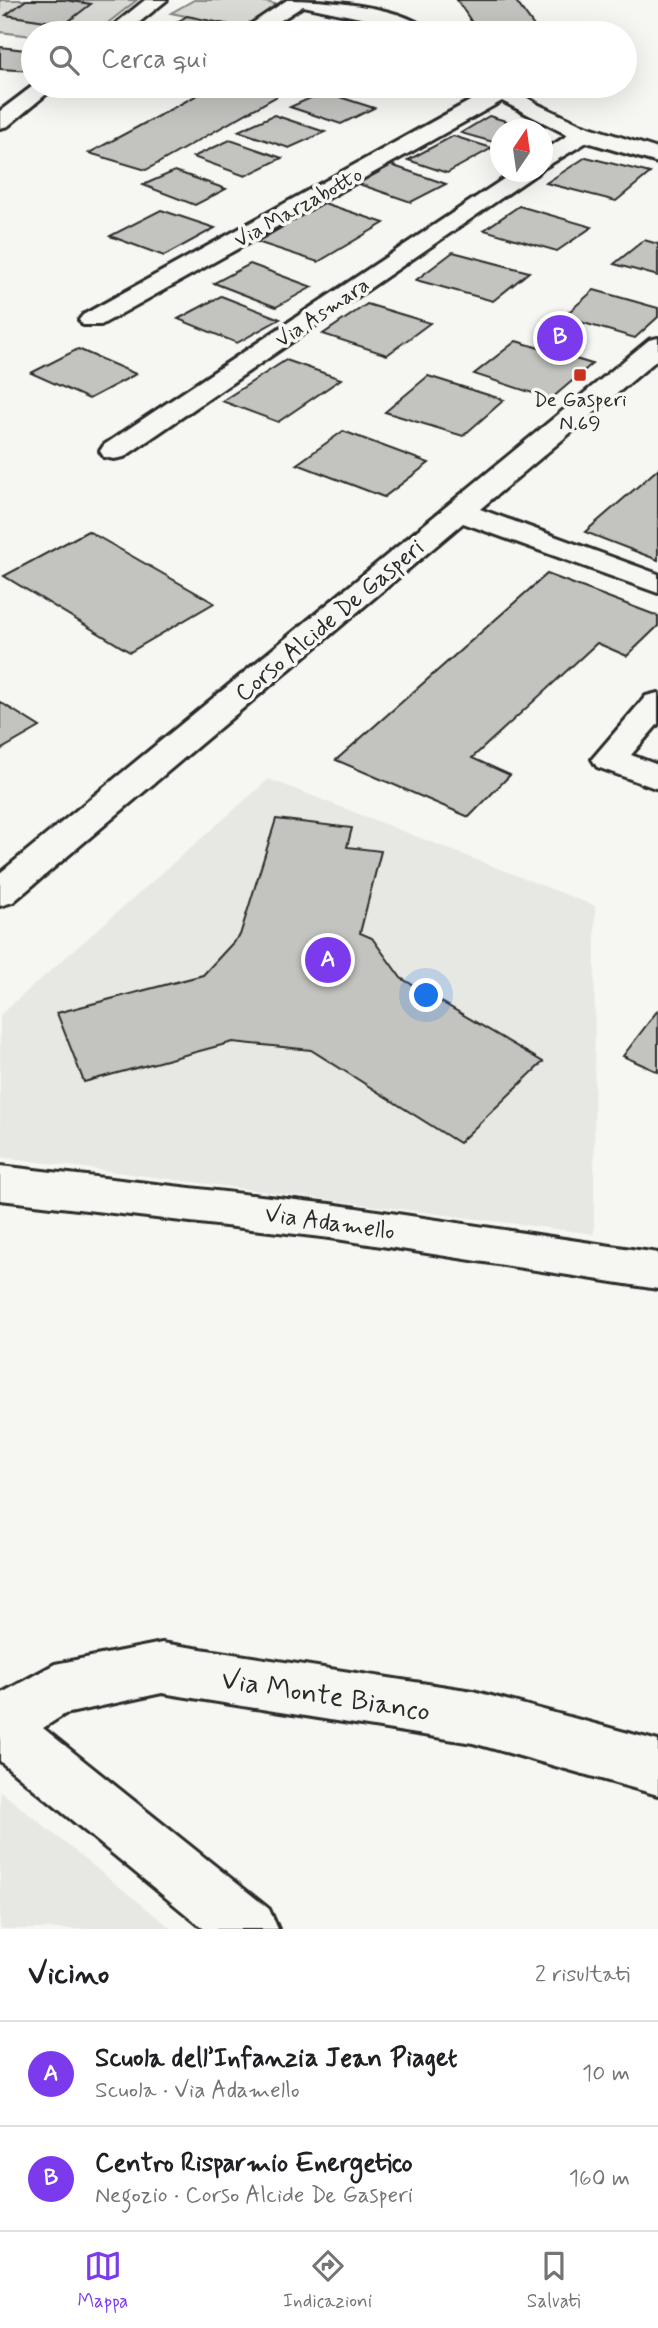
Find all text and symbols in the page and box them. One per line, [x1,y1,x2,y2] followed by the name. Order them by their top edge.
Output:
[21,21,637,98] search box
[45,41,83,79] icon: search
[101,43,207,77] text: Cerca qui
[490,119,553,182] north arrow
[229,161,368,255] street label: Via Marzabotto
[270,271,375,354] street label: Via Asmara
[537,312,583,364] pin: B
[572,367,588,383] marker: De Gasperi N.69
[533,386,627,438] place label: De Gasperi N.69
[229,533,431,709] street label: Corso Alcide De Gasperi
[305,934,351,986] pin: A
[409,978,443,1012] your location
[263,1199,397,1248] street label: Via Adamello
[219,1662,433,1731] street label: Via Monte Bianco
[28,1955,109,1994] text: Vicino
[535,1960,630,1990] text: 2 risultati
[95,2042,458,2076] text: Scuola dell’Infanzia Jean Piaget
[43,2059,59,2089] text: A
[582,2059,630,2089] text: 10 m
[95,2076,300,2106] text: Scuola · Via Adamello
[95,2147,413,2181] text: Centro Risparmio Energetico
[44,2164,58,2194] text: B
[569,2164,630,2194] text: 160 m
[95,2181,413,2211] text: Negozio · Corso Alcide De Gasperi
[77,2247,128,2314] tab: Mappa
[283,2247,372,2314] tab: Indicazioni
[527,2247,581,2314] tab: Salvati

